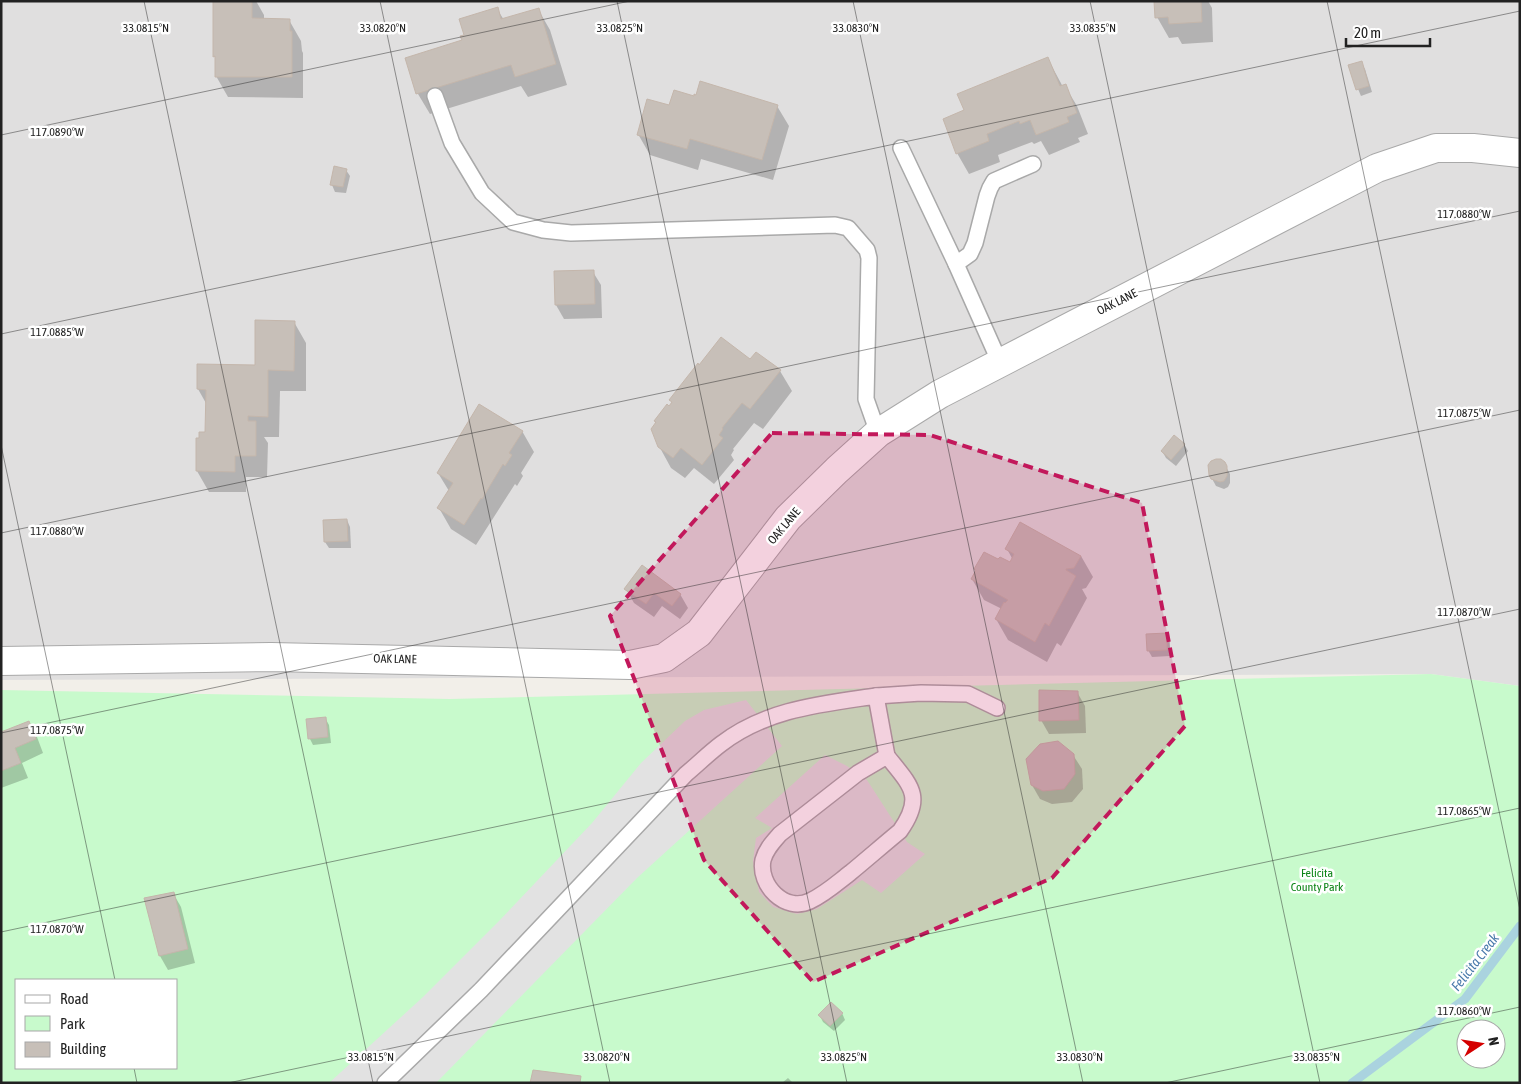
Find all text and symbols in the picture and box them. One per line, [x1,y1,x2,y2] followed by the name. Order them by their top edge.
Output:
[1346,15,1430,47] scale bar
[123,21,169,35] text: 33.0815°N
[360,21,406,35] text: 33.0820°N
[597,21,643,35] text: 33.0825°N
[833,21,879,35] text: 33.0830°N
[1070,21,1116,35] text: 33.0835°N
[1354,24,1381,41] text: 20 m
[30,125,84,139] text: 117.0890°W
[1437,207,1491,221] text: 117.0880°W
[1095,286,1139,318] street label: OAK LANE
[30,325,84,339] text: 117.0885°W
[1437,406,1491,420] text: 117.0875°W
[765,505,803,547] street label: OAK LANE
[30,524,84,538] text: 117.0880°W
[1437,605,1491,619] text: 117.0870°W
[373,652,417,666] street label: OAK LANE
[30,723,84,737] text: 117.0875°W
[1437,804,1491,818] text: 117.0865°W
[1291,866,1344,894] park label: Felicita County Park
[30,922,84,936] text: 117.0870°W
[1448,930,1503,994] water label: Felicita Creak
[15,979,178,1069] legend
[60,990,89,1007] text: Road
[1437,1004,1491,1018] text: 117.0860°W
[60,1015,85,1032] text: Park
[1456,1019,1506,1069] north arrow
[1485,1036,1502,1047] text: N
[60,1040,106,1057] text: Building
[348,1050,394,1064] text: 33.0815°N
[584,1050,630,1064] text: 33.0820°N
[821,1050,867,1064] text: 33.0825°N
[1057,1050,1103,1064] text: 33.0830°N
[1294,1050,1340,1064] text: 33.0835°N

